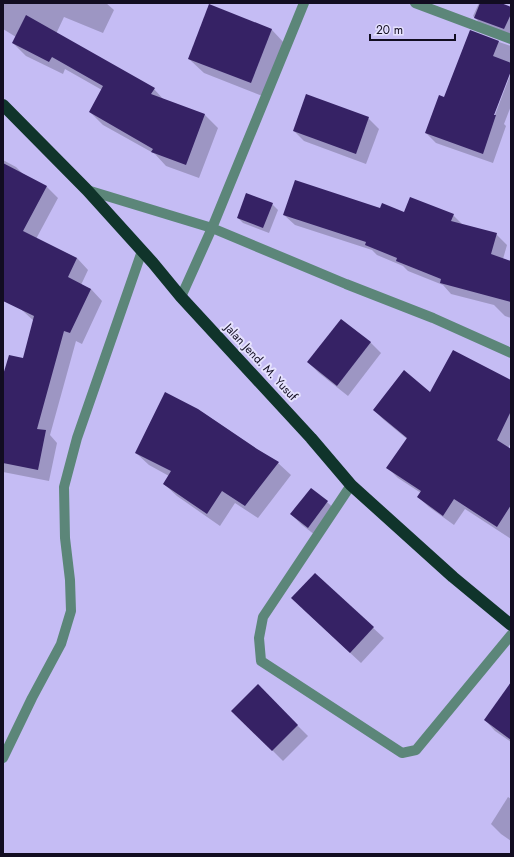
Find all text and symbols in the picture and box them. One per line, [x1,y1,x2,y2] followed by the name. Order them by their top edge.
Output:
[370,16,455,42] scale bar
[376,21,403,39] text: 20 m
[219,318,302,405] street label: Jalan Jend. M. Yusuf

